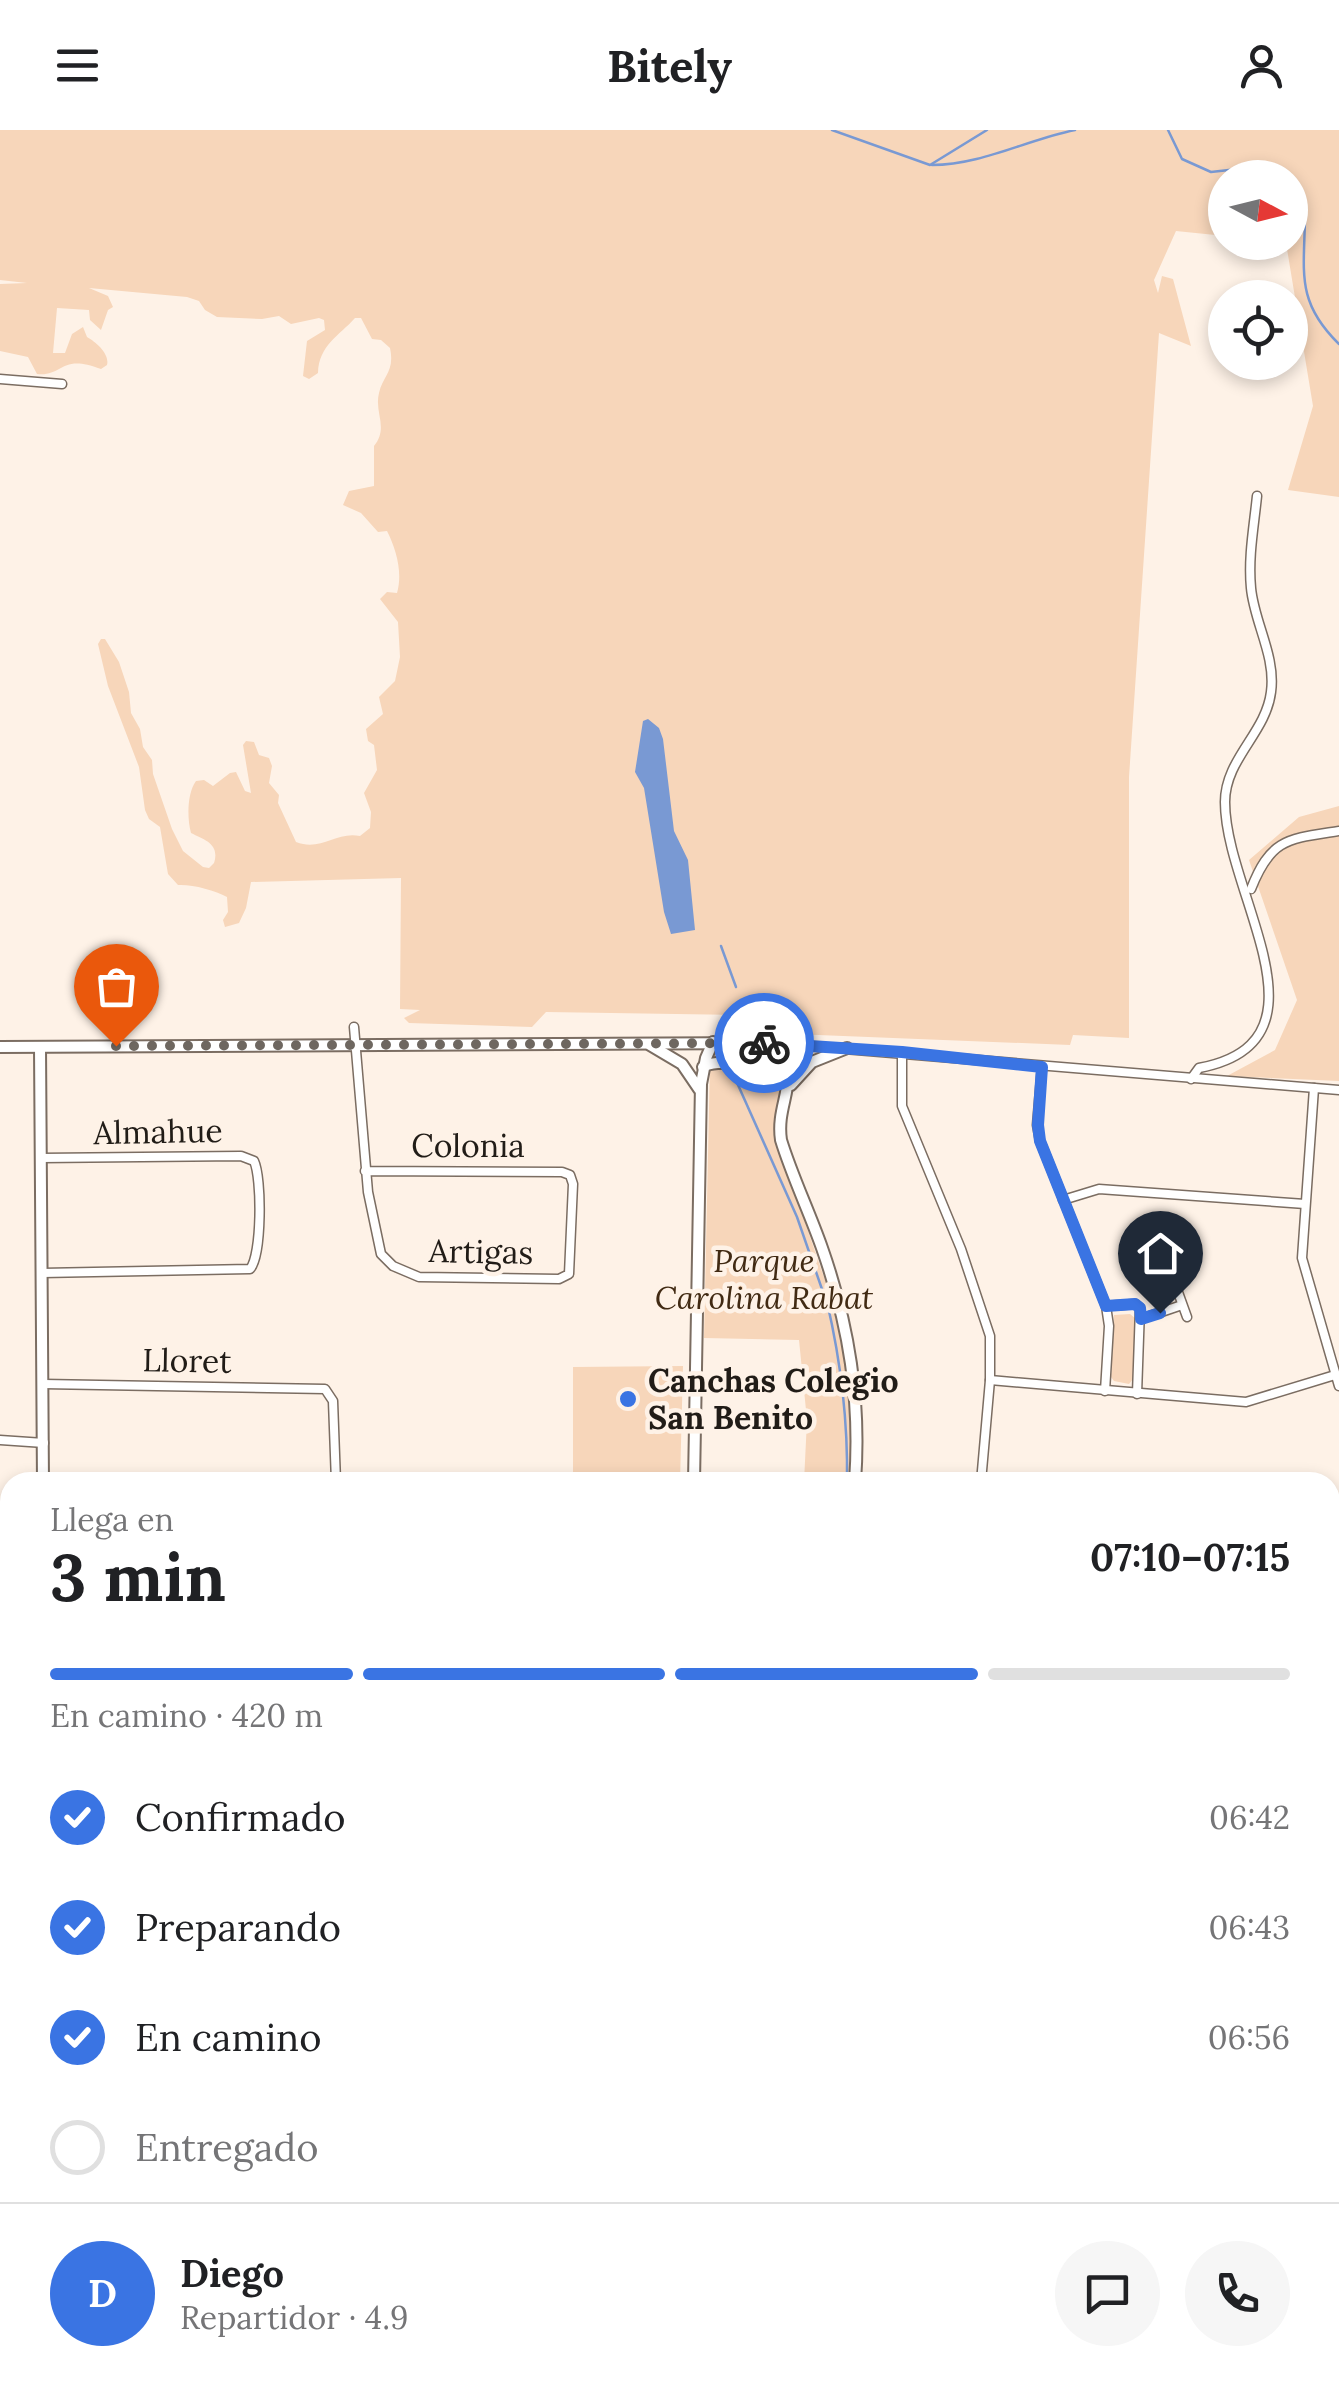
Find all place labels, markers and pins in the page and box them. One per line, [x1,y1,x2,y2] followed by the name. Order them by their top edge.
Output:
[74,944,159,1047] pin
[1118,1211,1203,1314] pin
[648,1360,899,1438] place label: Canchas Colegio San Benito
[617,1388,639,1410] marker: Canchas Colegio San Benito

